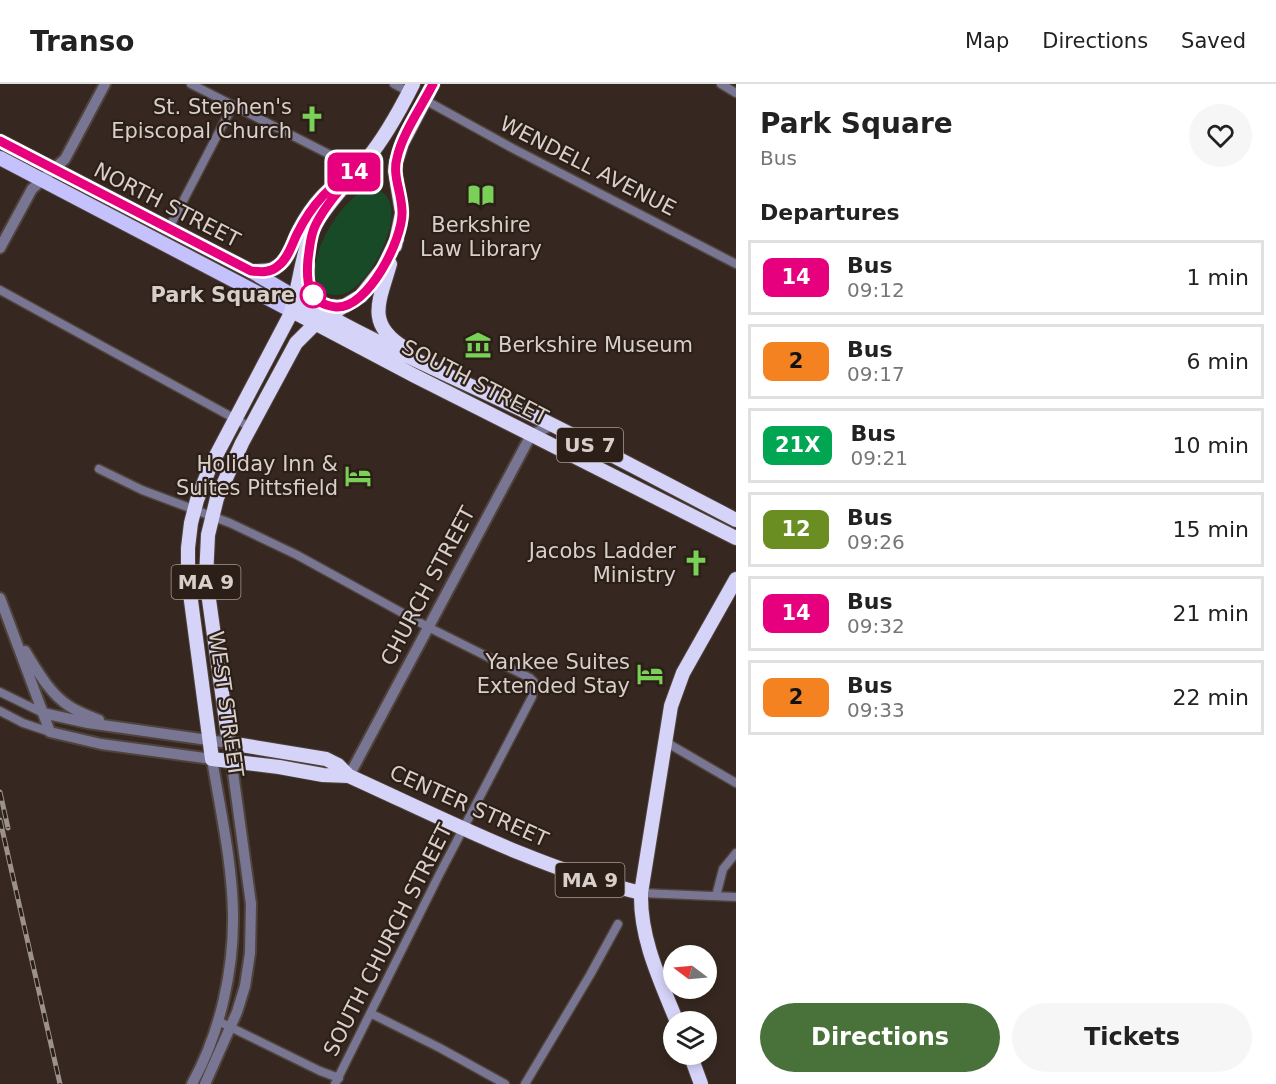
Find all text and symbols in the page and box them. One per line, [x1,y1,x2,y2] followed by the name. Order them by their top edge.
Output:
[30,25,135,58] text: Transo
[965,29,1009,53] text: Map
[1042,29,1148,53] text: Directions
[1181,29,1246,53] text: Saved
[111,95,292,143] place label: St. Stephen's Episcopal Church
[297,104,327,134] church icon: St. Stephen's Episcopal Church
[1189,104,1252,167] button: heart
[760,107,953,140] text: Park Square
[496,111,680,221] street label: WENDELL AVENUE
[760,146,797,170] text: Bus
[327,152,381,191] line badge: 14
[90,158,244,252] street label: NORTH STREET
[339,160,369,184] text: 14
[466,180,496,210] library icon: Berkshire Law Library
[760,200,900,225] text: Departures
[420,213,542,261] place label: Berkshire Law Library
[847,253,893,278] text: Bus
[781,265,811,289] text: 14
[1187,265,1249,290] text: 1 min
[847,278,905,302] text: 09:12
[300,282,326,308] marker: Park Square
[150,283,295,307] place label: Park Square
[463,330,493,360] museum icon: Berkshire Museum
[498,333,693,357] place label: Berkshire Museum
[398,335,552,429] street label: SOUTH STREET
[847,337,893,362] text: Bus
[789,349,803,373] text: 2
[1187,349,1249,374] text: 6 min
[847,362,905,386] text: 09:17
[850,421,896,446] text: Bus
[557,428,623,462] road number: US 7
[775,433,820,457] text: 21X
[1173,433,1249,458] text: 10 min
[850,446,908,470] text: 09:21
[176,452,338,500] place label: Holiday Inn & Suites Pittsfield
[343,461,373,491] hotel icon: Holiday Inn & Suites Pittsfield
[376,502,480,670] street label: CHURCH STREET
[847,505,893,530] text: Bus
[781,517,811,541] text: 12
[1173,517,1249,542] text: 15 min
[847,530,905,554] text: 09:26
[527,539,676,587] place label: Jacobs Ladder Ministry
[681,548,711,578] church icon: Jacobs Ladder Ministry
[172,565,240,599] road number: MA 9
[847,589,893,614] text: Bus
[781,601,811,625] text: 14
[1173,601,1249,626] text: 21 min
[847,614,905,638] text: 09:32
[204,630,248,779] street label: WEST STREET
[477,650,630,698] place label: Yankee Suites Extended Stay
[635,659,665,689] hotel icon: Yankee Suites Extended Stay
[847,673,893,698] text: Bus
[789,685,803,709] text: 2
[1173,685,1249,710] text: 22 min
[847,698,905,722] text: 09:33
[386,760,552,852] street label: CENTER STREET
[319,820,457,1060] street label: SOUTH CHURCH STREET
[556,863,624,897] road number: MA 9
[663,945,717,999] north arrow
[663,945,717,1065] map controls
[760,1003,1000,1072] button: Directions
[1012,1003,1252,1072] button: Tickets
[663,1011,717,1065] button: layers

